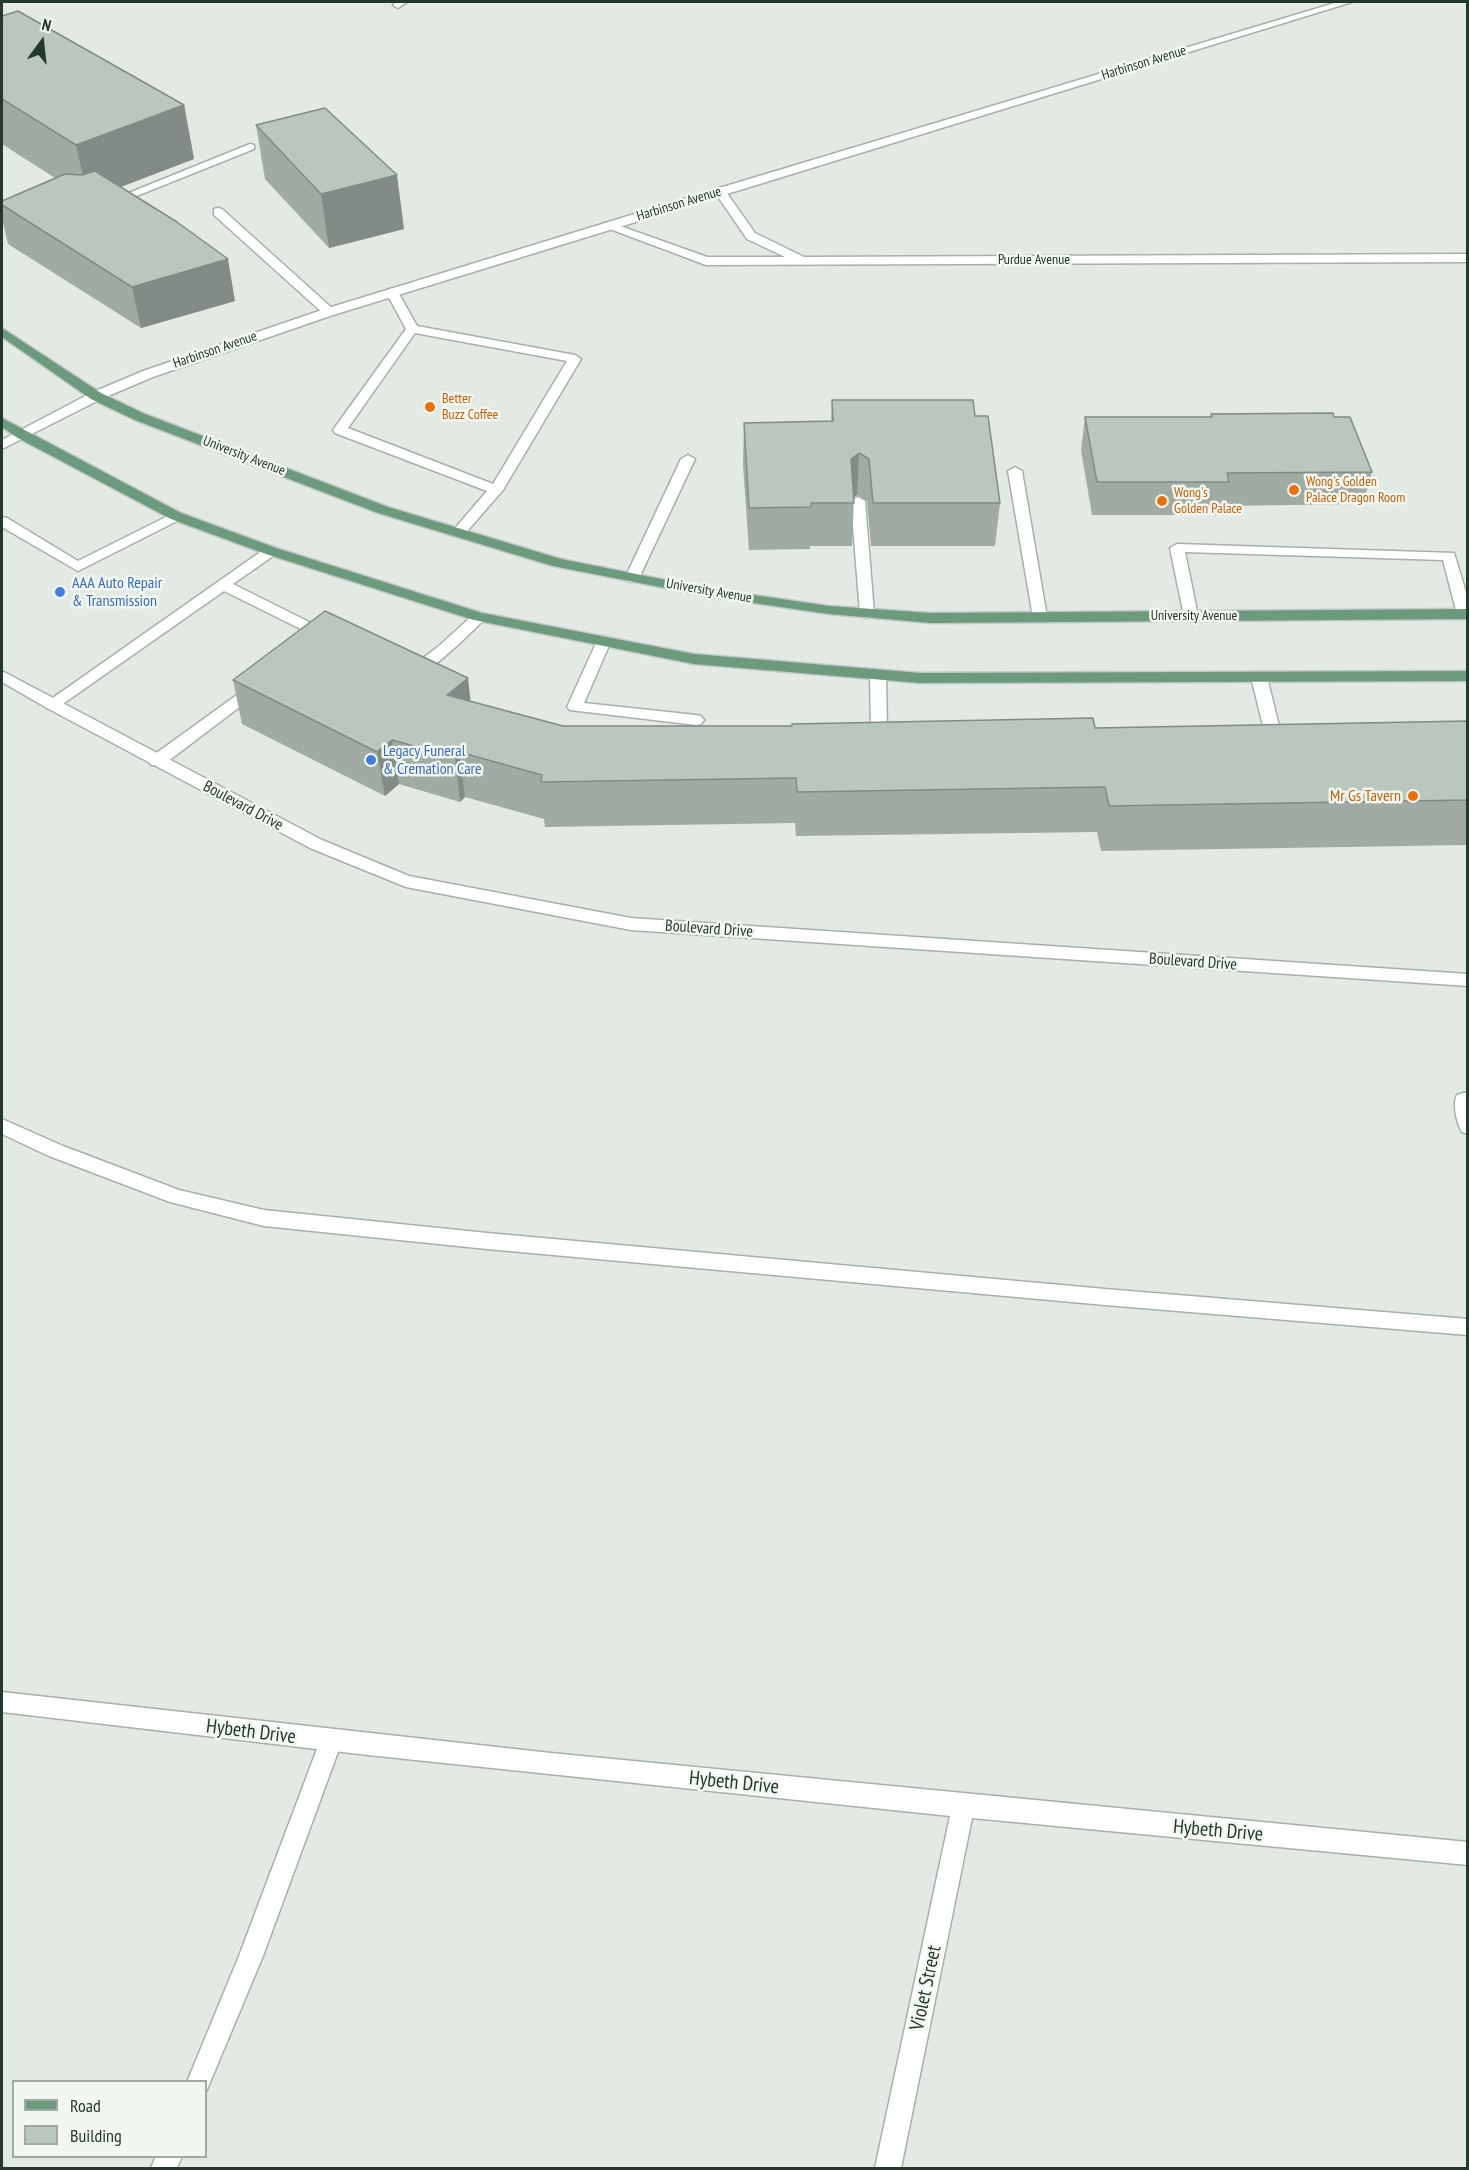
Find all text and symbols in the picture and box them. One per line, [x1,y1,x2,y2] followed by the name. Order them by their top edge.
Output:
[12,12,72,72] north arrow
[40,14,53,35] text: N
[1100,42,1188,84] street label: Harbinson Avenue
[635,183,723,225] street label: Harbinson Avenue
[998,252,1070,268] street label: Purdue Avenue
[171,328,259,372] street label: Harbinson Avenue
[442,391,498,424] place label: Better Buzz Coffee
[423,400,437,414] marker: Better Buzz Coffee
[201,433,287,479] street label: University Avenue
[1306,474,1405,506] place label: Wong's Golden Palace Dragon Room
[1287,483,1301,497] marker: Wong's Golden Palace Dragon Room
[1174,485,1242,518] place label: Wong's Golden Palace
[1155,494,1169,508] marker: Wong's Golden Palace
[72,573,162,611] place label: AAA Auto Repair & Transmission
[665,575,753,607] street label: University Avenue
[53,585,67,599] marker: AAA Auto Repair & Transmission
[1151,608,1237,624] street label: University Avenue
[383,741,482,779] place label: Legacy Funeral & Cremation Care
[364,753,378,767] marker: Legacy Funeral & Cremation Care
[200,777,286,835] street label: Boulevard Drive
[1330,786,1401,806] place label: Mr Gs Tavern
[1406,789,1420,803] marker: Mr Gs Tavern
[665,916,753,942] street label: Boulevard Drive
[1149,949,1237,975] street label: Boulevard Drive
[205,1715,297,1749] street label: Hybeth Drive
[688,1766,780,1800] street label: Hybeth Drive
[1172,1815,1264,1847] street label: Hybeth Drive
[905,1943,947,2033] street label: Violet Street
[12,2080,207,2158] legend
[70,2094,101,2117] text: Road
[70,2124,122,2147] text: Building

